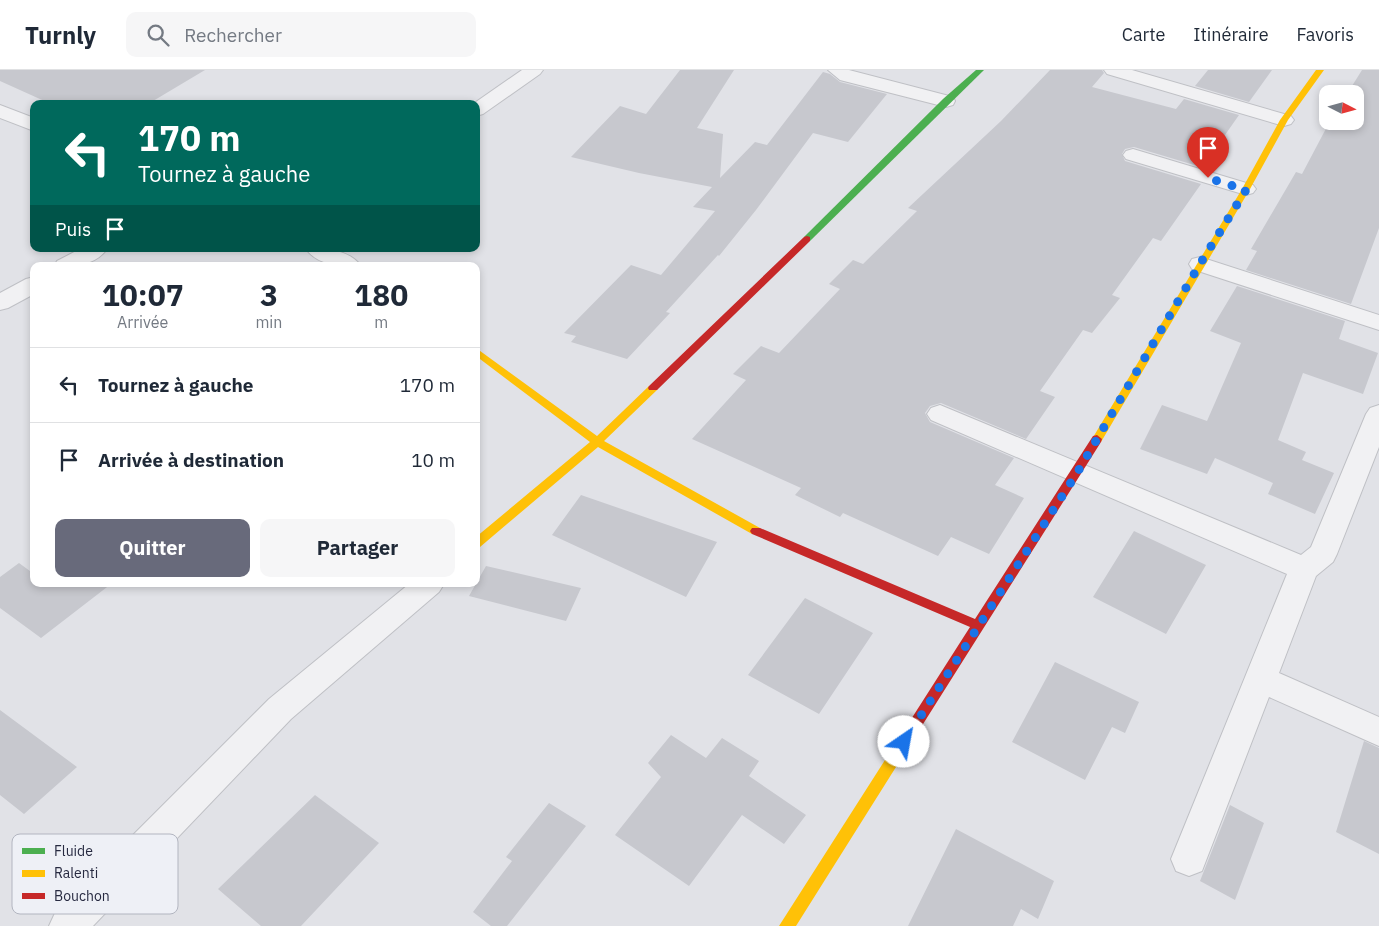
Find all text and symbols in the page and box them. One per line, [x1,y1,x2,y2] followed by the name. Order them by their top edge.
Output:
[126,12,476,57] search box
[25,19,96,51] text: Turnly
[144,21,172,49] icon: search
[184,23,282,47] text: Rechercher
[1122,23,1165,46] text: Carte
[1193,23,1269,46] text: Itinéraire
[1297,23,1354,46] text: Favoris
[1319,85,1364,130] north arrow
[1319,85,1364,130] map controls
[138,115,241,161] text: 170 m
[55,120,120,185] icon: left
[1187,127,1229,178] pin
[1194,134,1222,162] icon: arrive
[138,159,310,188] text: Tournez à gauche
[101,215,129,243] icon: arrive
[55,217,91,241] text: Puis
[102,275,184,314] text: 10:07
[260,275,278,314] text: 3
[354,275,408,314] text: 180
[117,312,168,332] text: Arrivée
[255,312,282,332] text: min
[374,312,388,332] text: m
[55,371,83,399] icon: left
[98,373,254,397] text: Tournez à gauche
[400,373,455,397] text: 170 m
[55,446,83,474] icon: arrive
[98,448,284,472] text: Arrivée à destination
[411,448,455,472] text: 10 m
[55,519,250,577] button: Quitter
[260,519,455,577] button: Partager
[877,715,929,767] position arrow
[12,834,178,914] legend
[54,842,93,860] text: Fluide
[54,864,98,882] text: Ralenti
[54,887,110,905] text: Bouchon

